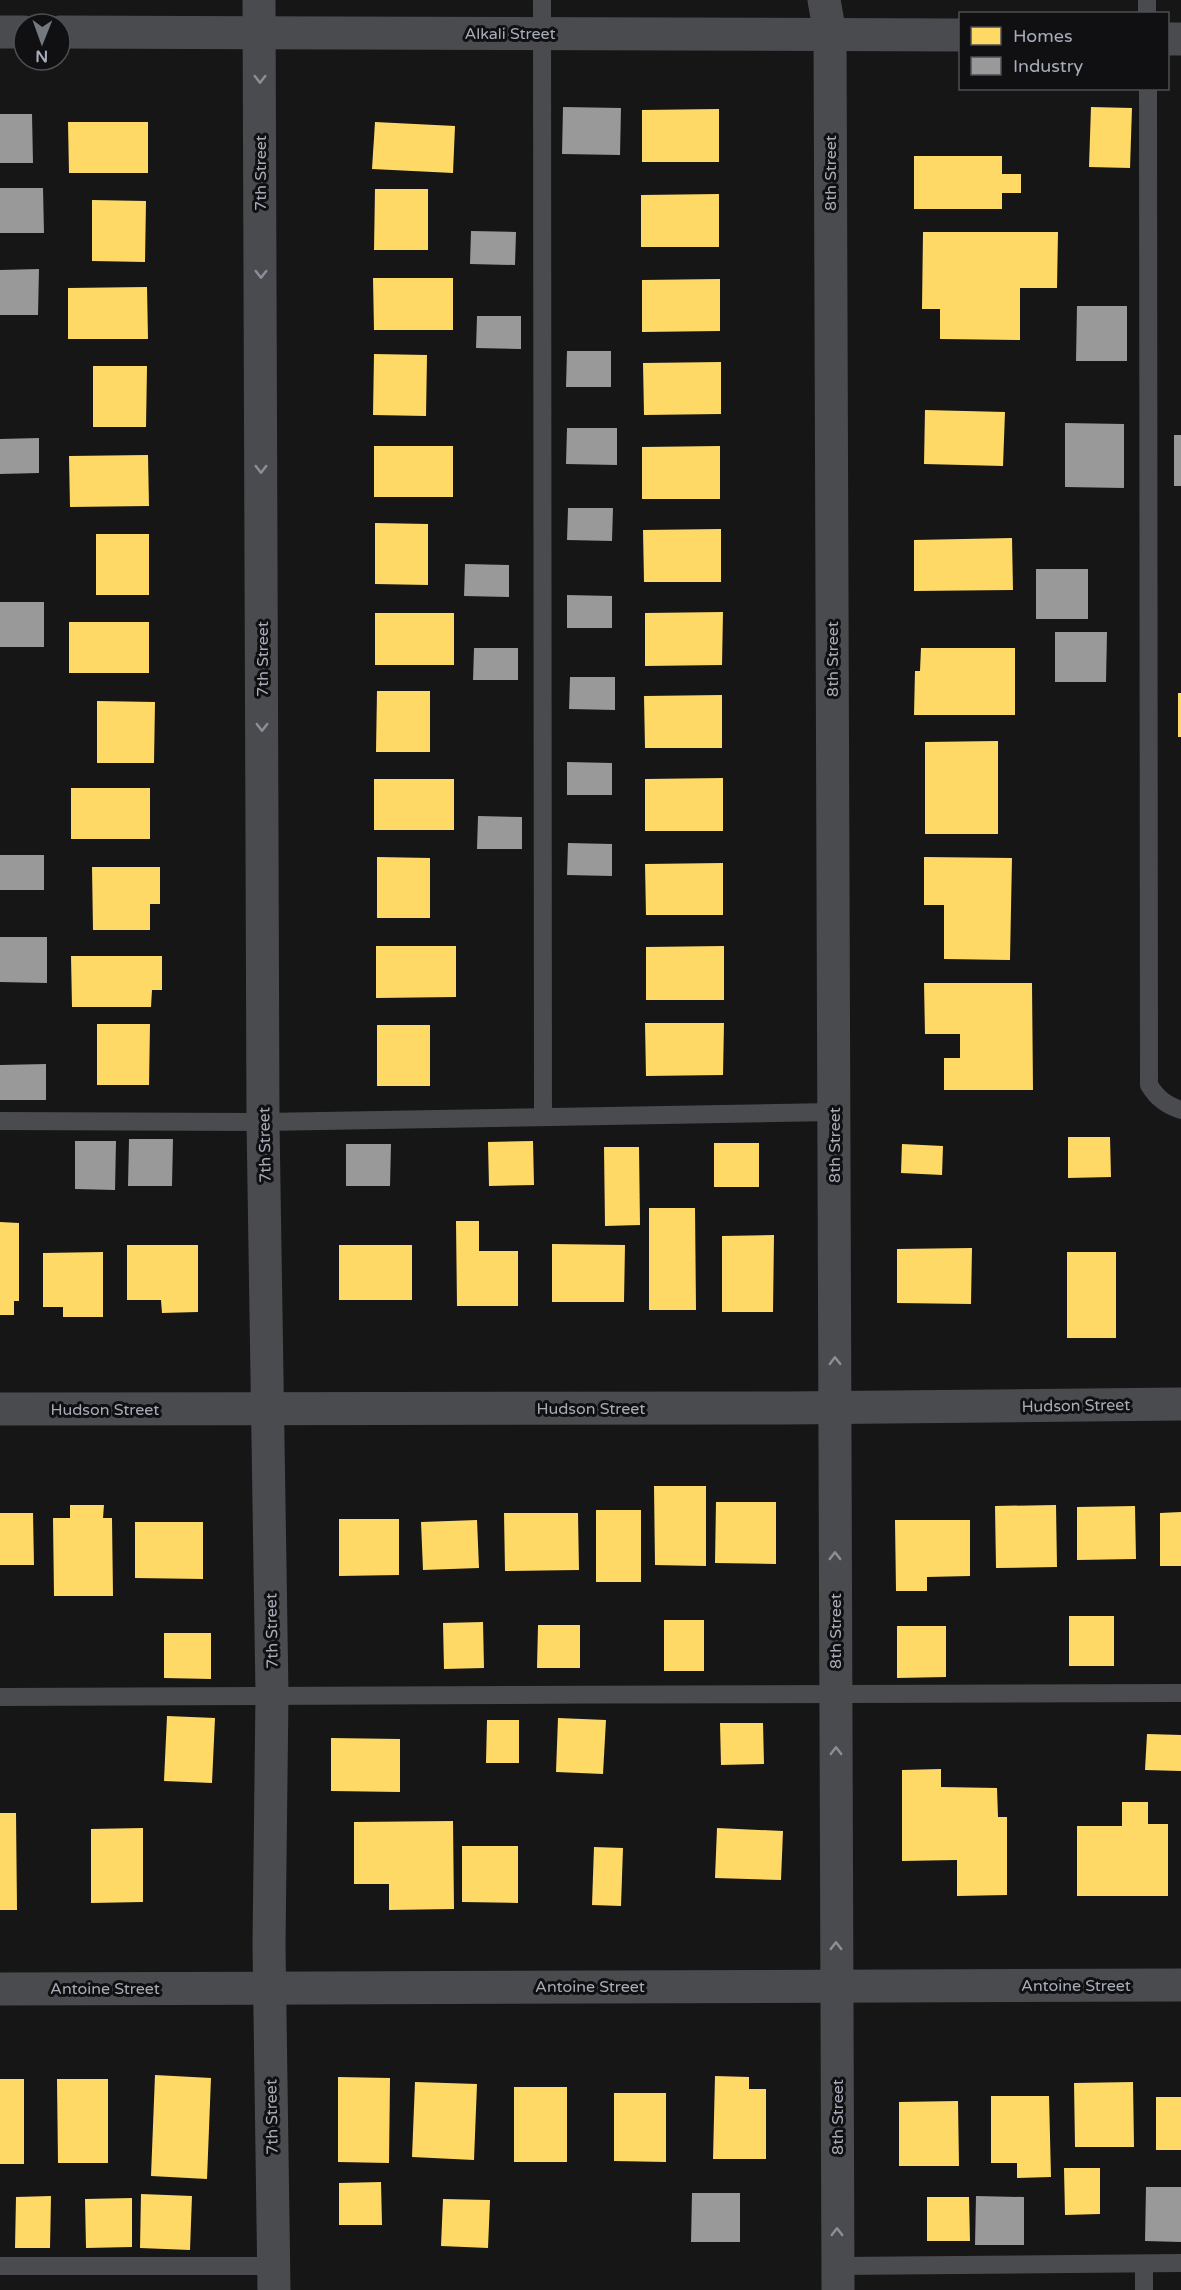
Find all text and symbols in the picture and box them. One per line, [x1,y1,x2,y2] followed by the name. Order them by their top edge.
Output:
[12,12,72,72] north arrow
[959,12,1169,90] legend
[464,24,556,44] street label: Alkali Street
[1013,25,1073,47] text: Homes
[35,46,48,66] text: N
[1013,55,1084,77] text: Industry
[254,75,266,84] one-way arrow
[251,135,271,211] street label: 7th Street
[821,135,841,211] street label: 8th Street
[255,270,267,279] one-way arrow
[255,465,267,474] one-way arrow
[253,621,273,697] street label: 7th Street
[823,621,843,697] street label: 8th Street
[256,723,268,732] one-way arrow
[254,1107,276,1183] street label: 7th Street
[825,1107,845,1183] street label: 8th Street
[829,1357,841,1366] one-way arrow
[1021,1395,1131,1417] street label: Hudson Street
[537,1399,645,1419] street label: Hudson Street
[51,1400,159,1420] street label: Hudson Street
[829,1552,841,1561] one-way arrow
[261,1593,283,1669] street label: 7th Street
[826,1593,846,1669] street label: 8th Street
[830,1747,842,1756] one-way arrow
[830,1942,843,1951] one-way arrow
[1021,1976,1131,1996] street label: Antoine Street
[535,1977,645,1997] street label: Antoine Street
[50,1979,160,1999] street label: Antoine Street
[261,2079,283,2155] street label: 7th Street
[828,2079,848,2155] street label: 8th Street
[831,2227,844,2236] one-way arrow

